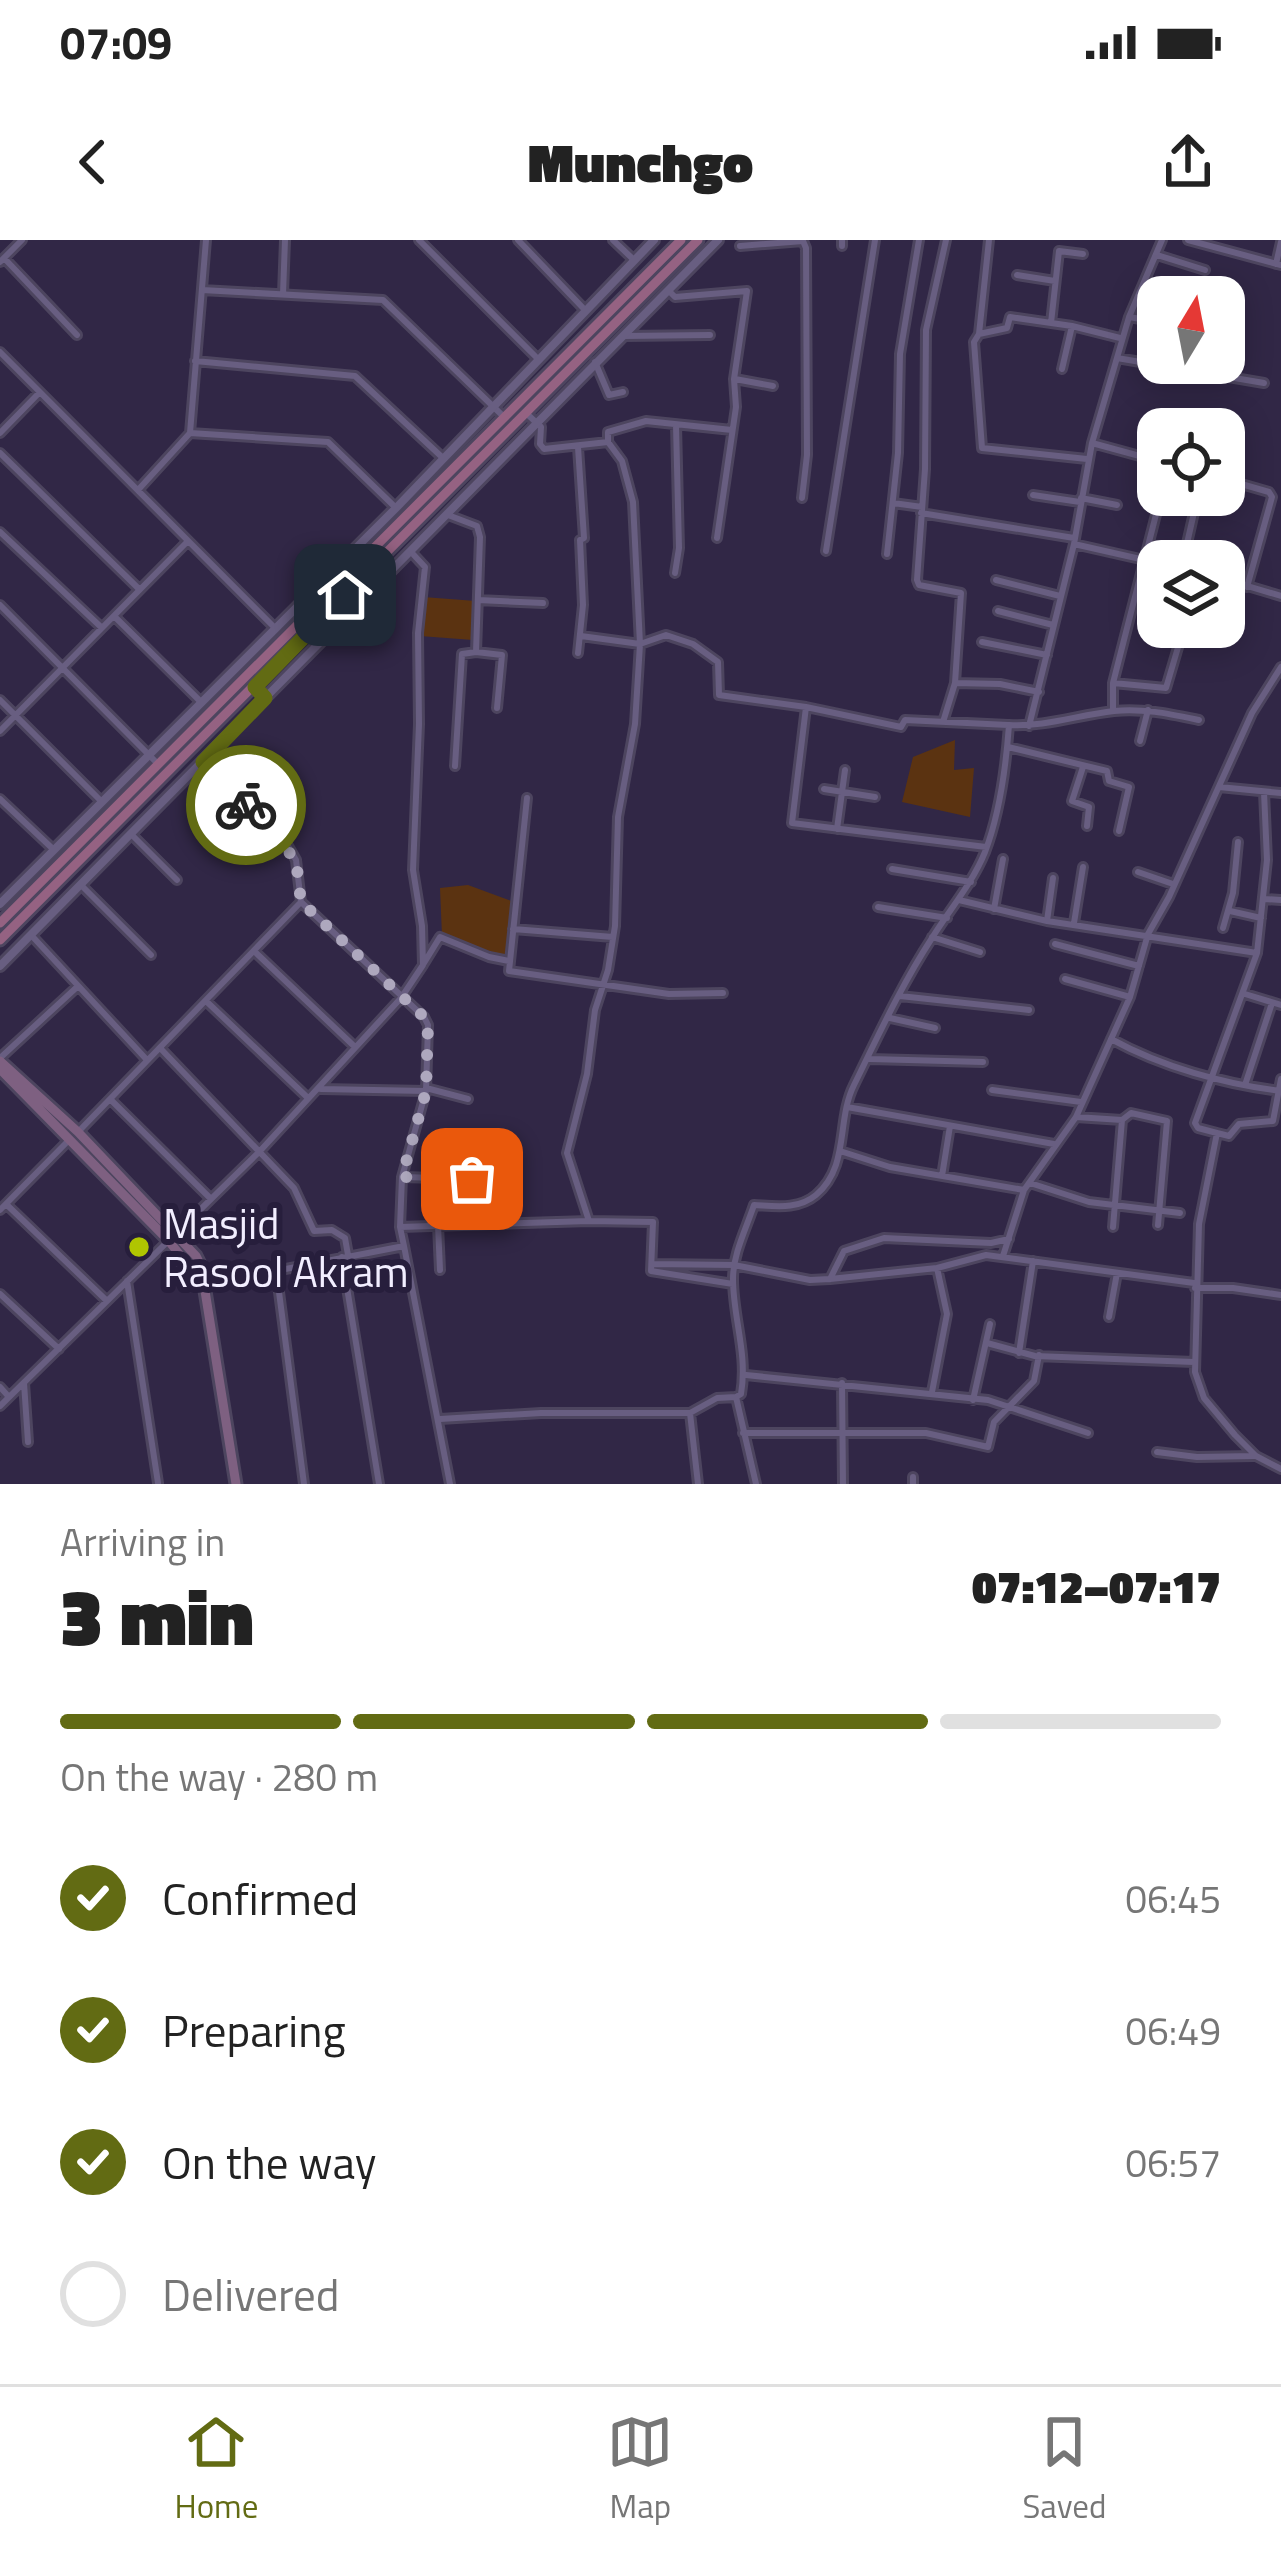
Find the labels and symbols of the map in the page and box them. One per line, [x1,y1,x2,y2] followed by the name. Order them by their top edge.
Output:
[1137,276,1245,384] north arrow
[294,544,396,646] pin
[186,745,306,865] courier
[421,1128,523,1230] pin
[163,1191,409,1303] place label: Masjid Rasool Akram
[126,1234,152,1260] marker: Masjid Rasool Akram

